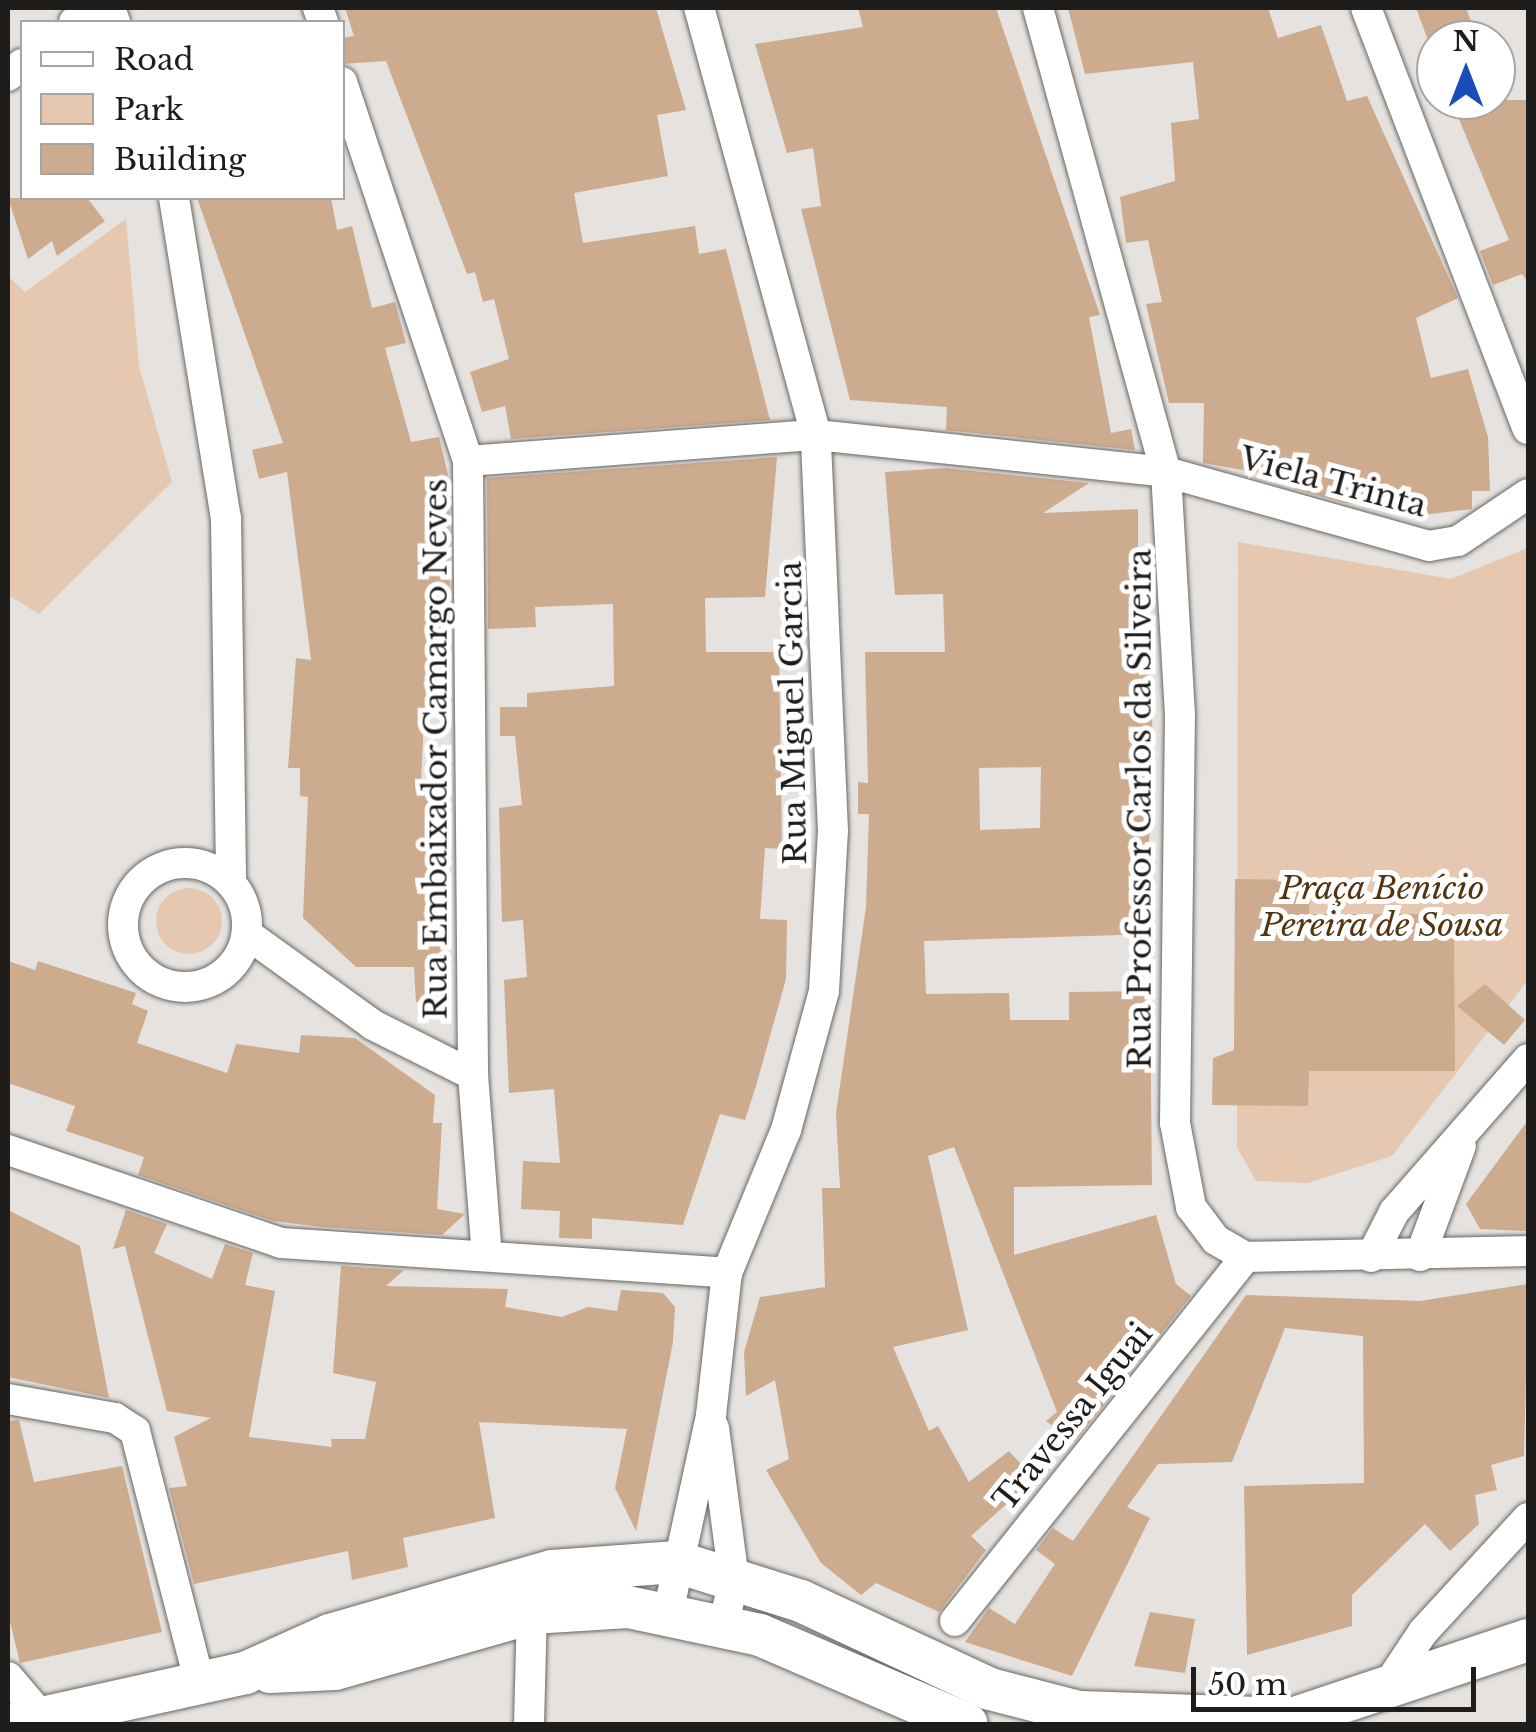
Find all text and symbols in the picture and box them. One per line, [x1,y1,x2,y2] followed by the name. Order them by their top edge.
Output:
[20,20,345,200] legend
[1416,20,1516,120] north arrow
[1453,24,1479,59] text: N
[114,41,194,78] text: Road
[114,91,184,128] text: Park
[114,141,246,178] text: Building
[1235,439,1431,525] street label: Viela Trinta
[417,478,455,1020] street label: Rua Embaixador Camargo Neves
[1121,548,1159,1070] street label: Rua Professor Carlos da Silveira
[771,561,815,865] street label: Rua Miguel Garcia
[1260,870,1504,945] park label: Praça Benício Pereira de Sousa
[985,1315,1161,1519] street label: Travessa Iguai
[1196,1647,1481,1709] scale bar
[1208,1666,1287,1703] text: 50 m

